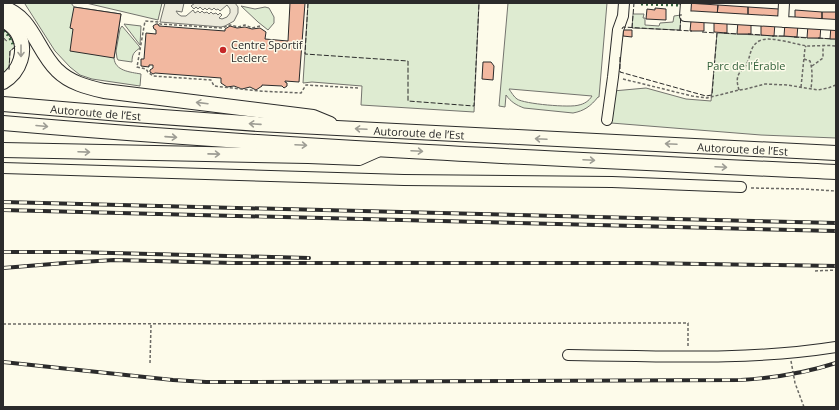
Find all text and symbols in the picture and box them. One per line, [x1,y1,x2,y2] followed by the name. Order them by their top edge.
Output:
[231,37,304,65] place label: Centre Sportif Leclerc
[17,44,25,57] one-way arrow
[218,45,228,55] marker: Centre Sportif Leclerc
[707,58,785,73] park label: Parc de l'Érable
[196,99,209,107] one-way arrow
[50,101,142,123] street label: Autoroute de l’Est
[249,120,262,127] one-way arrow
[373,122,465,142] street label: Autoroute de l’Est
[35,123,48,130] one-way arrow
[355,125,368,132] one-way arrow
[164,133,177,140] one-way arrow
[535,135,548,142] one-way arrow
[697,139,788,158] street label: Autoroute de l’Est
[294,141,307,148] one-way arrow
[665,141,678,148] one-way arrow
[410,147,423,155] one-way arrow
[77,148,90,156] one-way arrow
[207,150,220,158] one-way arrow
[582,156,595,164] one-way arrow
[714,163,727,170] one-way arrow

